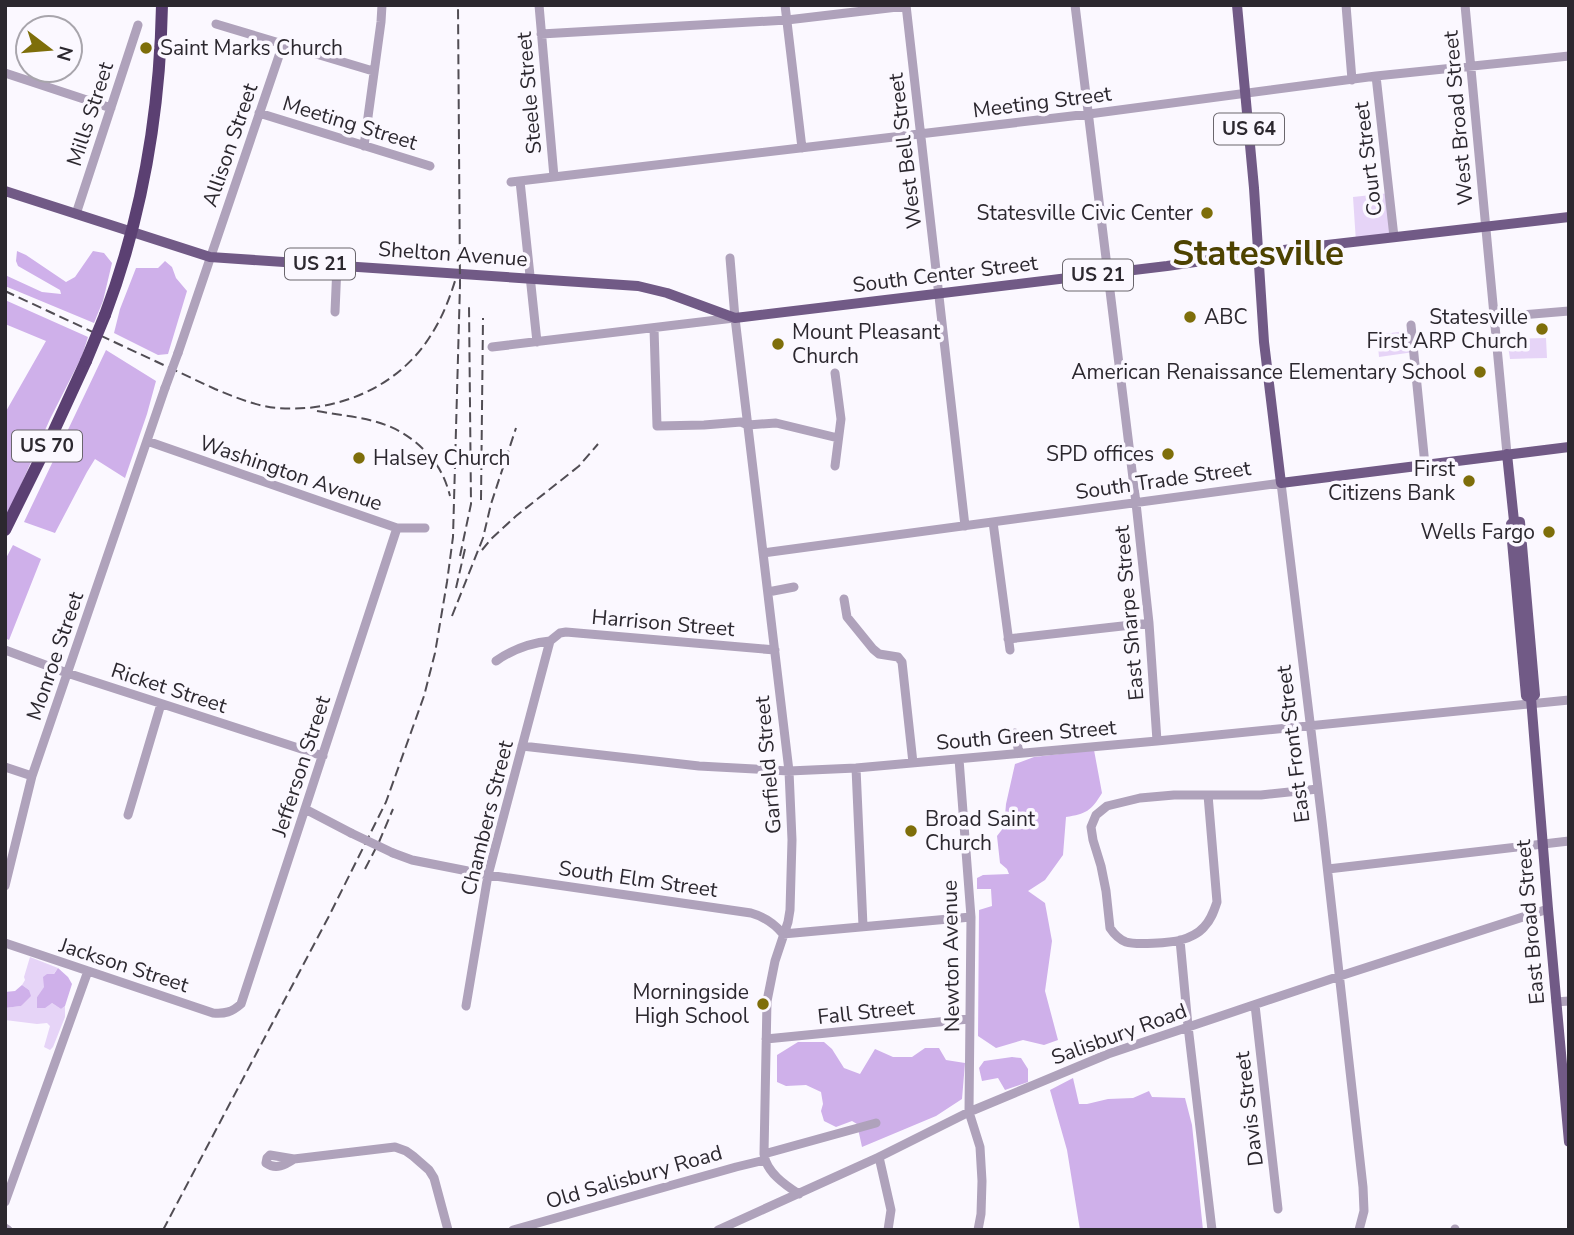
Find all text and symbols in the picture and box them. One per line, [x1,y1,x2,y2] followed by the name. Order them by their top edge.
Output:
[14,14,84,84] north arrow
[1436,29,1480,206] street label: West Broad Street
[510,30,548,155] street label: Steele Street
[160,34,343,62] place label: Saint Marks Church
[138,40,154,56] marker: Saint Marks Church
[50,43,79,64] text: N
[60,58,120,170] street label: Mills Street
[882,71,928,230] street label: West Bell Street
[196,79,264,211] street label: Allison Street
[971,80,1114,124] street label: Meeting Street
[279,89,421,157] street label: Meeting Street
[1347,100,1389,218] street label: Court Street
[1214,113,1284,144] road number: US 64
[977,199,1193,227] place label: Statesville Civic Center
[1199,205,1215,221] marker: Statesville Civic Center
[1172,230,1344,277] district label: Statesville
[377,235,529,273] street label: Shelton Avenue
[285,248,355,280] road number: US 21
[851,249,1040,299] street label: South Center Street
[1063,260,1133,290] road number: US 21
[1204,303,1248,331] place label: ABC
[1367,303,1528,355] place label: Statesville First ARP Church
[1182,309,1198,325] marker: ABC
[792,318,941,370] place label: Mount Pleasant Church
[1534,321,1550,337] marker: Statesville First ARP Church
[770,336,786,352] marker: Mount Pleasant Church
[1071,358,1467,386] place label: American Renaissance Elementary School
[1472,364,1488,380] marker: American Renaissance Elementary School
[196,429,386,517] street label: Washington Avenue
[12,430,82,462] road number: US 70
[1046,440,1154,468] place label: SPD offices
[373,444,510,472] place label: Halsey Church
[1160,446,1176,462] marker: SPD offices
[351,450,367,466] marker: Halsey Church
[1074,454,1253,506] street label: South Trade Street
[1328,455,1456,507] place label: First Citizens Bank
[1461,473,1477,489] marker: First Citizens Bank
[1421,518,1535,546] place label: Wells Fargo
[1107,524,1151,702] street label: East Sharpe Street
[1541,524,1557,540] marker: Wells Fargo
[20,587,90,724] street label: Monroe Street
[590,603,736,643] street label: Harrison Street
[108,656,231,720] street label: Ricket Street
[1269,663,1317,824] street label: East Front Street
[265,691,337,841] street label: Jefferson Street
[748,694,788,835] street label: Garfield Street
[935,713,1118,757] street label: South Green Street
[454,737,520,898] street label: Chambers Street
[925,805,1036,857] place label: Broad Saint Church
[903,823,919,839] marker: Broad Saint Church
[1509,838,1551,1006] street label: East Broad Street
[557,854,720,904] street label: South Elm Street
[936,880,966,1032] street label: Newton Avenue
[55,931,193,999] street label: Jackson Street
[632,978,750,1030] place label: Morningside High School
[816,993,917,1031] street label: Fall Street
[755,996,771,1012] marker: Morningside High School
[1047,996,1191,1072] street label: Salisbury Road
[1228,1050,1270,1168] street label: Davis Street
[543,1138,725,1216] street label: Old Salisbury Road

